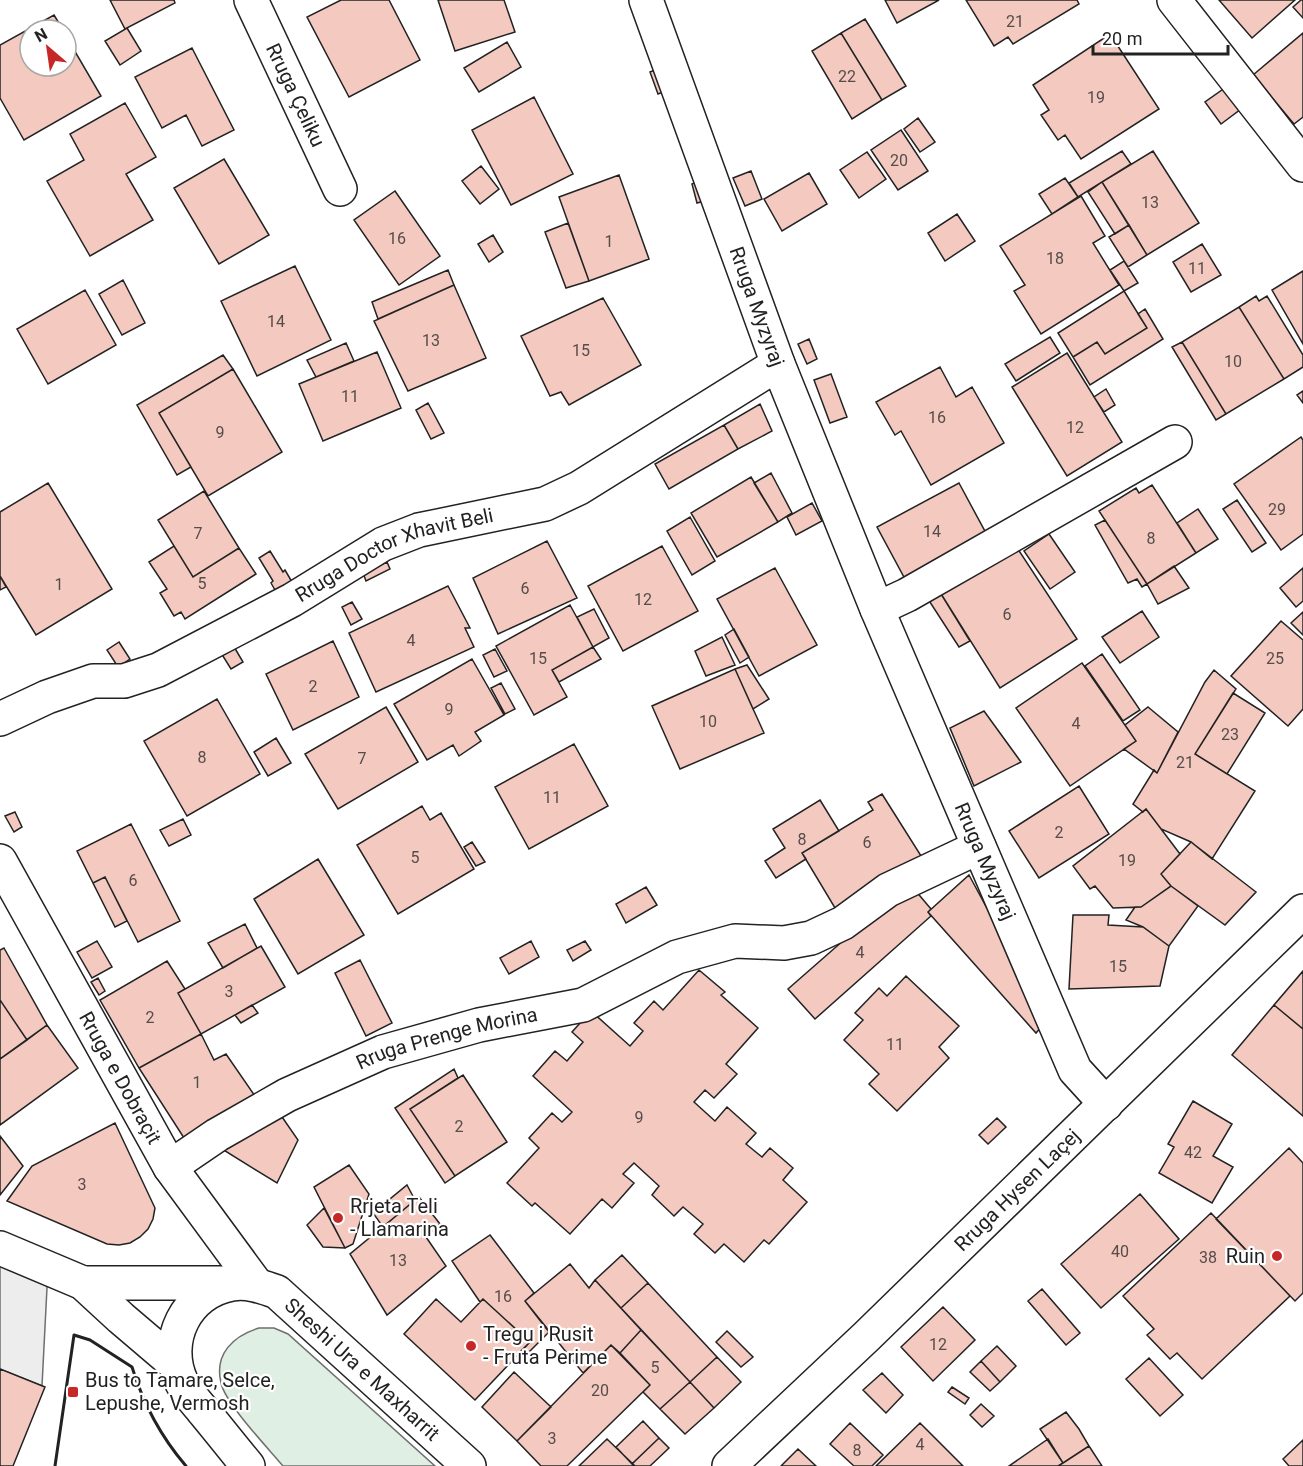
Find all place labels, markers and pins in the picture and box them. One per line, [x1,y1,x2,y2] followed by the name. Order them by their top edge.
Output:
[350,1194,449,1241] place label: Rrjeta Teli - Llamarina
[331,1211,345,1225] marker: Rrjeta Teli - Llamarina
[1226,1244,1265,1268] place label: Ruin
[1270,1249,1284,1263] marker: Ruin
[483,1322,607,1369] place label: Tregu i Rusit - Fruta Perime
[464,1339,478,1353] marker: Tregu i Rusit - Fruta Perime
[85,1368,275,1415] place label: Bus to Tamare, Selce, Lepushe, Vermosh
[66,1385,80,1399] marker: Bus to Tamare, Selce, Lepushe, Vermosh

